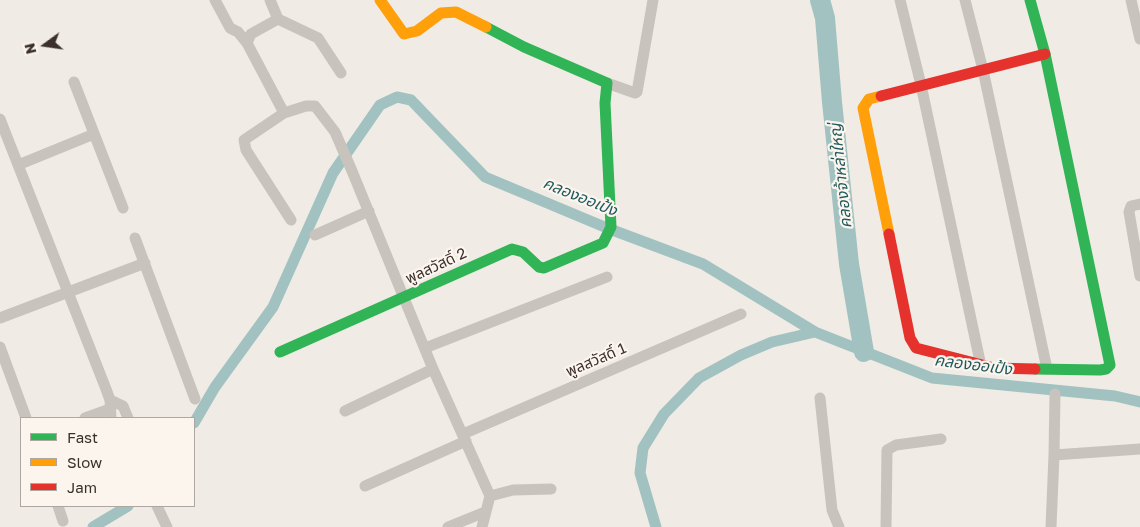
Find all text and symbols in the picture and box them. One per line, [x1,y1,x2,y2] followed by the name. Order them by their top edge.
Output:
[20,20,70,70] north arrow
[20,42,39,56] text: N
[826,123,856,229] water label: คลองจ้าหล่าใหญ่
[540,174,620,220] water label: คลองออเป้ง
[403,244,469,288] street label: พูลสวัสดิ์ 2
[563,339,629,381] street label: พูลสวัสดิ์ 1
[933,351,1013,379] water label: คลองออเป้ง
[20,417,195,507] legend
[67,428,98,446] text: Fast
[67,453,102,471] text: Slow
[67,478,97,496] text: Jam

